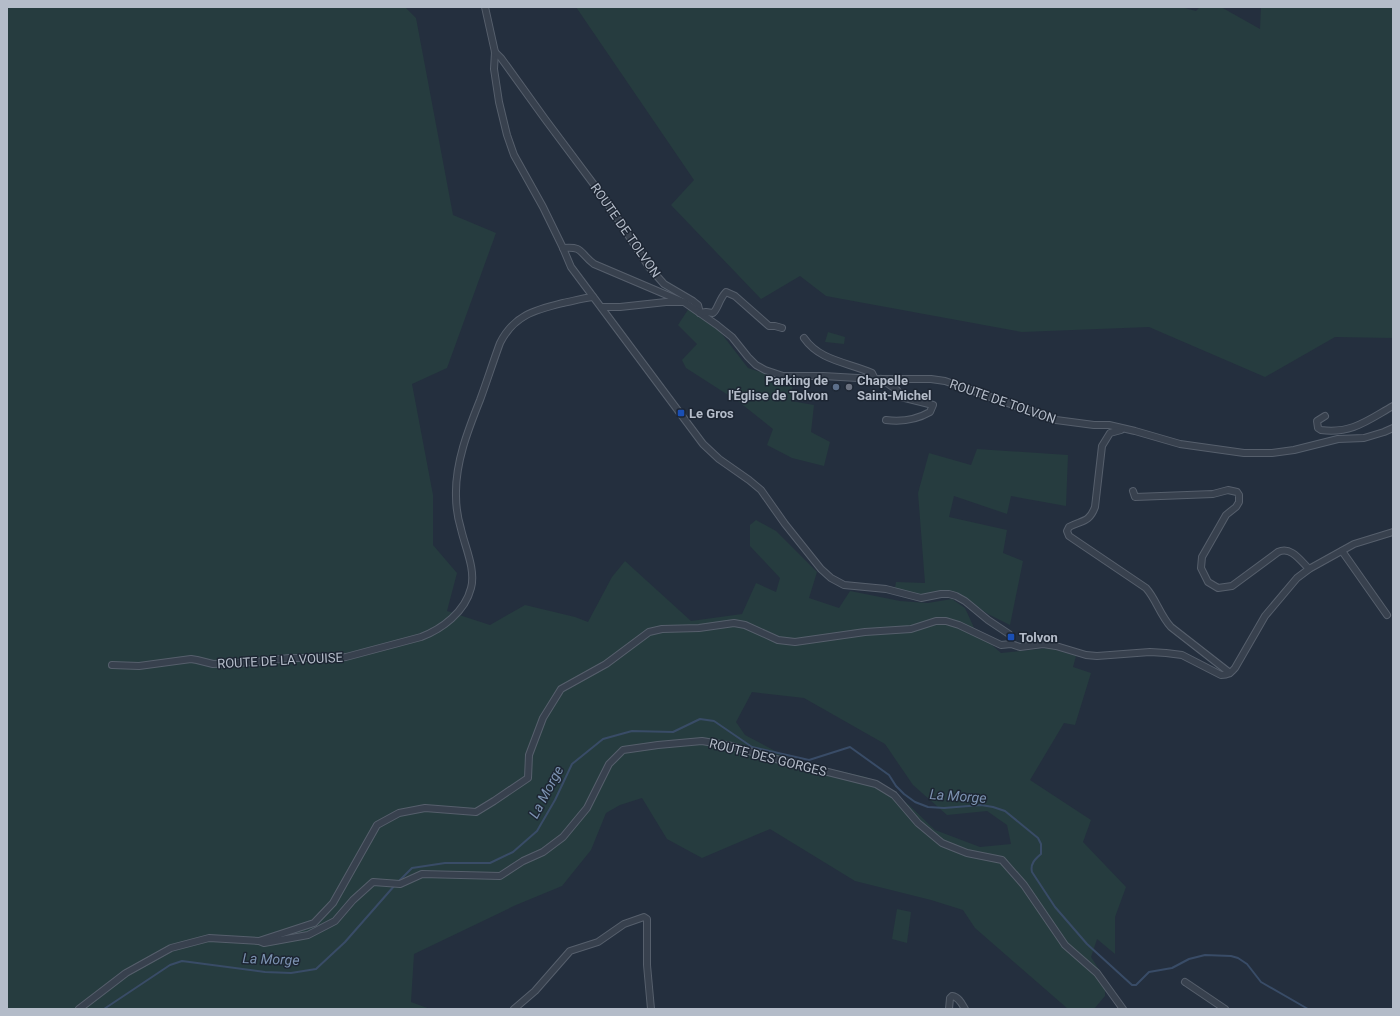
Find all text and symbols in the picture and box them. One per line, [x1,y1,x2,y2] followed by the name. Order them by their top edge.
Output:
[587,180,664,280] street label: ROUTE DE TOLVON
[728,373,828,403] place label: Parking de l'Église de Tolvon
[857,373,932,403] place label: Chapelle Saint-Michel
[948,376,1058,427] street label: ROUTE DE TOLVON
[831,382,841,392] marker: Parking de l'Église de Tolvon
[844,382,854,392] marker: Chapelle Saint-Michel
[689,406,734,421] place label: Le Gros
[676,408,686,418] marker: Le Gros
[1019,630,1058,645] place label: Tolvon
[1006,632,1016,642] marker: Tolvon
[217,650,343,671] street label: ROUTE DE LA VOUISE
[708,736,828,779] street label: ROUTE DES GORGES
[526,763,566,821] water label: La Morge
[929,786,987,806] water label: La Morge
[242,950,300,968] water label: La Morge

